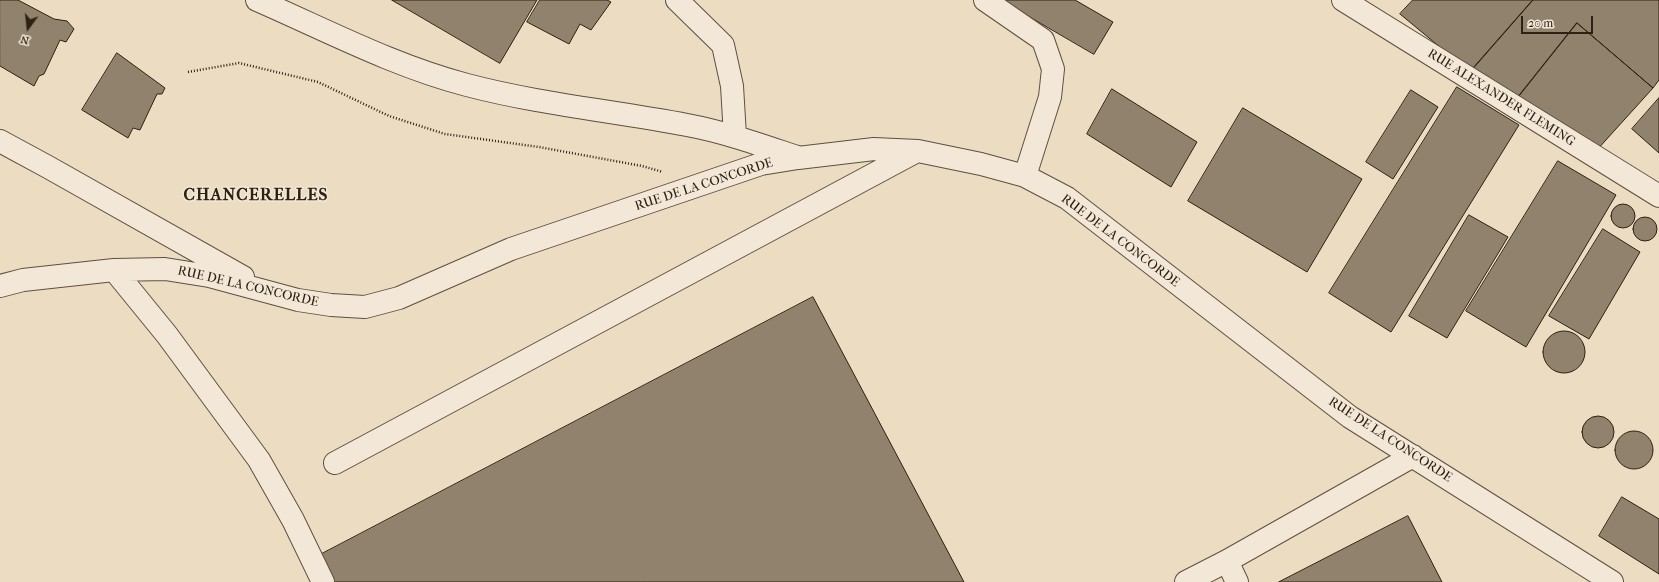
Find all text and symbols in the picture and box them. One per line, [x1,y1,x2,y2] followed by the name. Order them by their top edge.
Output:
[8,8,48,48] north arrow
[1523,8,1595,34] scale bar
[1528,16,1553,30] text: 20 m
[19,33,30,47] text: N
[1424,46,1578,150] street label: RUE ALEXANDER FLEMING
[633,155,775,215] street label: RUE DE LA CONCORDE
[184,186,328,206] district label: CHANCERELLES
[1058,191,1182,291] street label: RUE DE LA CONCORDE
[176,263,320,311] street label: RUE DE LA CONCORDE
[1325,394,1455,486] street label: RUE DE LA CONCORDE

